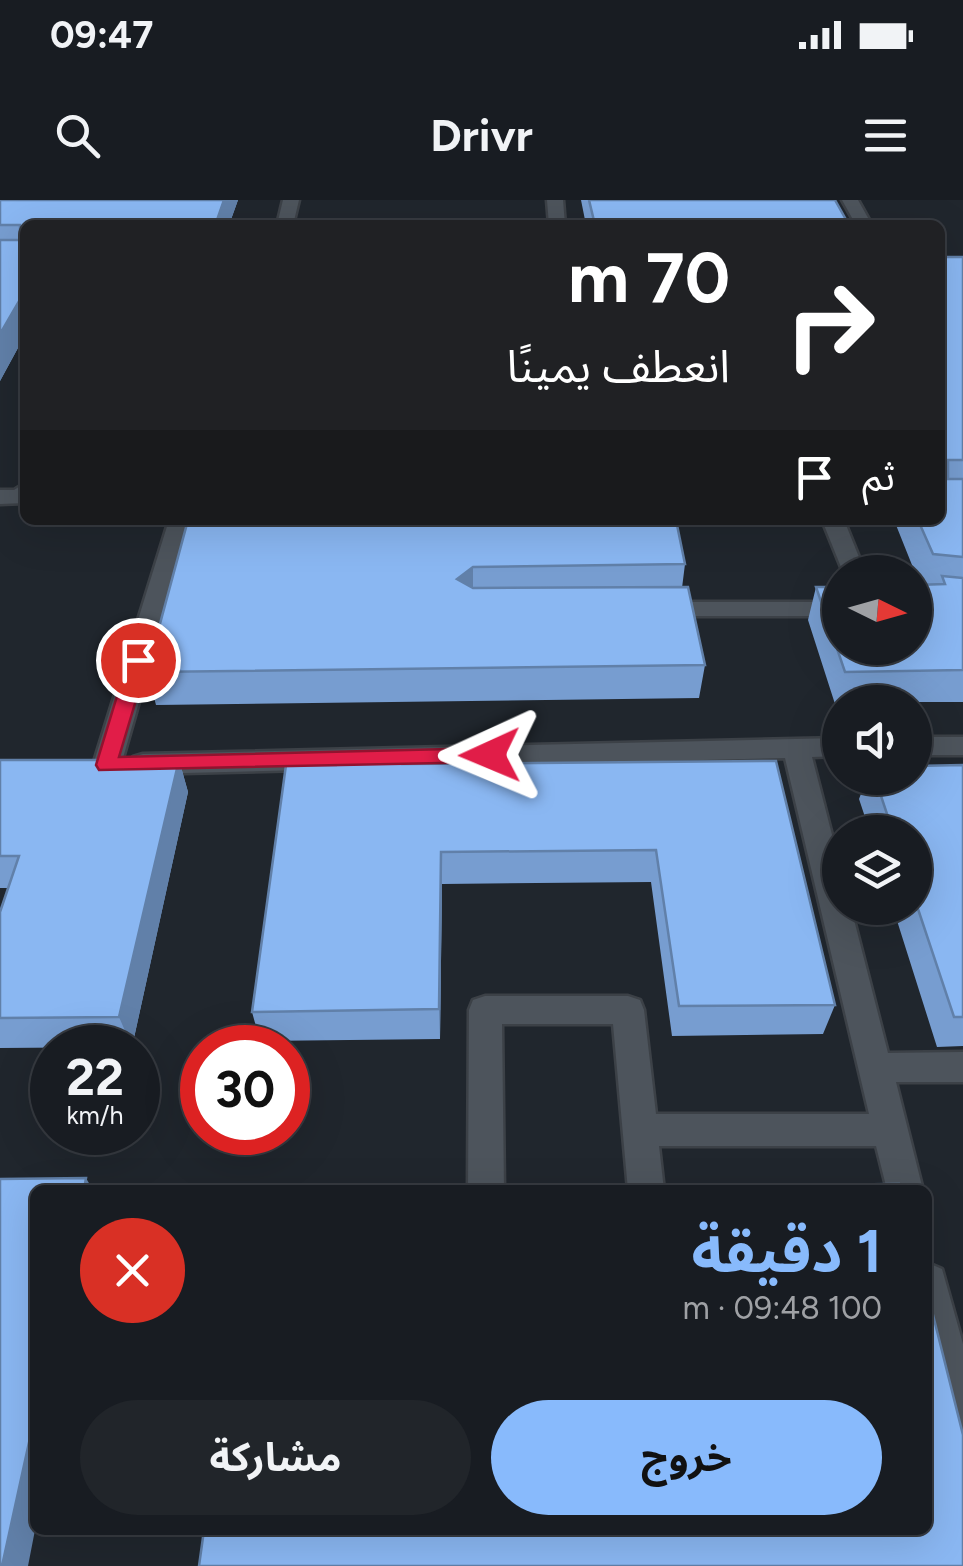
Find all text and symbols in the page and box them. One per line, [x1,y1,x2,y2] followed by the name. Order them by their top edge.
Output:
[50,12,153,58] text: 09:47
[50,108,105,163] icon: search
[430,108,533,162] text: Drivr
[858,108,913,163] icon: menu
[568,235,730,320] text: 70 m
[765,260,895,390] icon: right
[506,339,730,393] text: انعطف يمينًا
[787,450,842,505] icon: arrive
[862,454,895,500] text: ثم
[822,555,932,665] north arrow
[822,555,932,925] map controls
[96,618,181,703] pin
[111,633,166,688] icon: arrive
[822,685,932,795] button: sound
[438,703,542,807] position arrow
[822,815,932,925] button: layers
[180,1025,310,1155] speed limit sign: 30
[66,1047,124,1108] text: 22
[66,1100,124,1130] text: km/h
[691,1215,882,1287] text: 1 دقيقة
[80,1218,185,1323] button: close
[682,1289,882,1327] text: 100 m · 09:48
[80,1400,471,1515] button: مشاركة
[491,1400,882,1515] button: خروج

